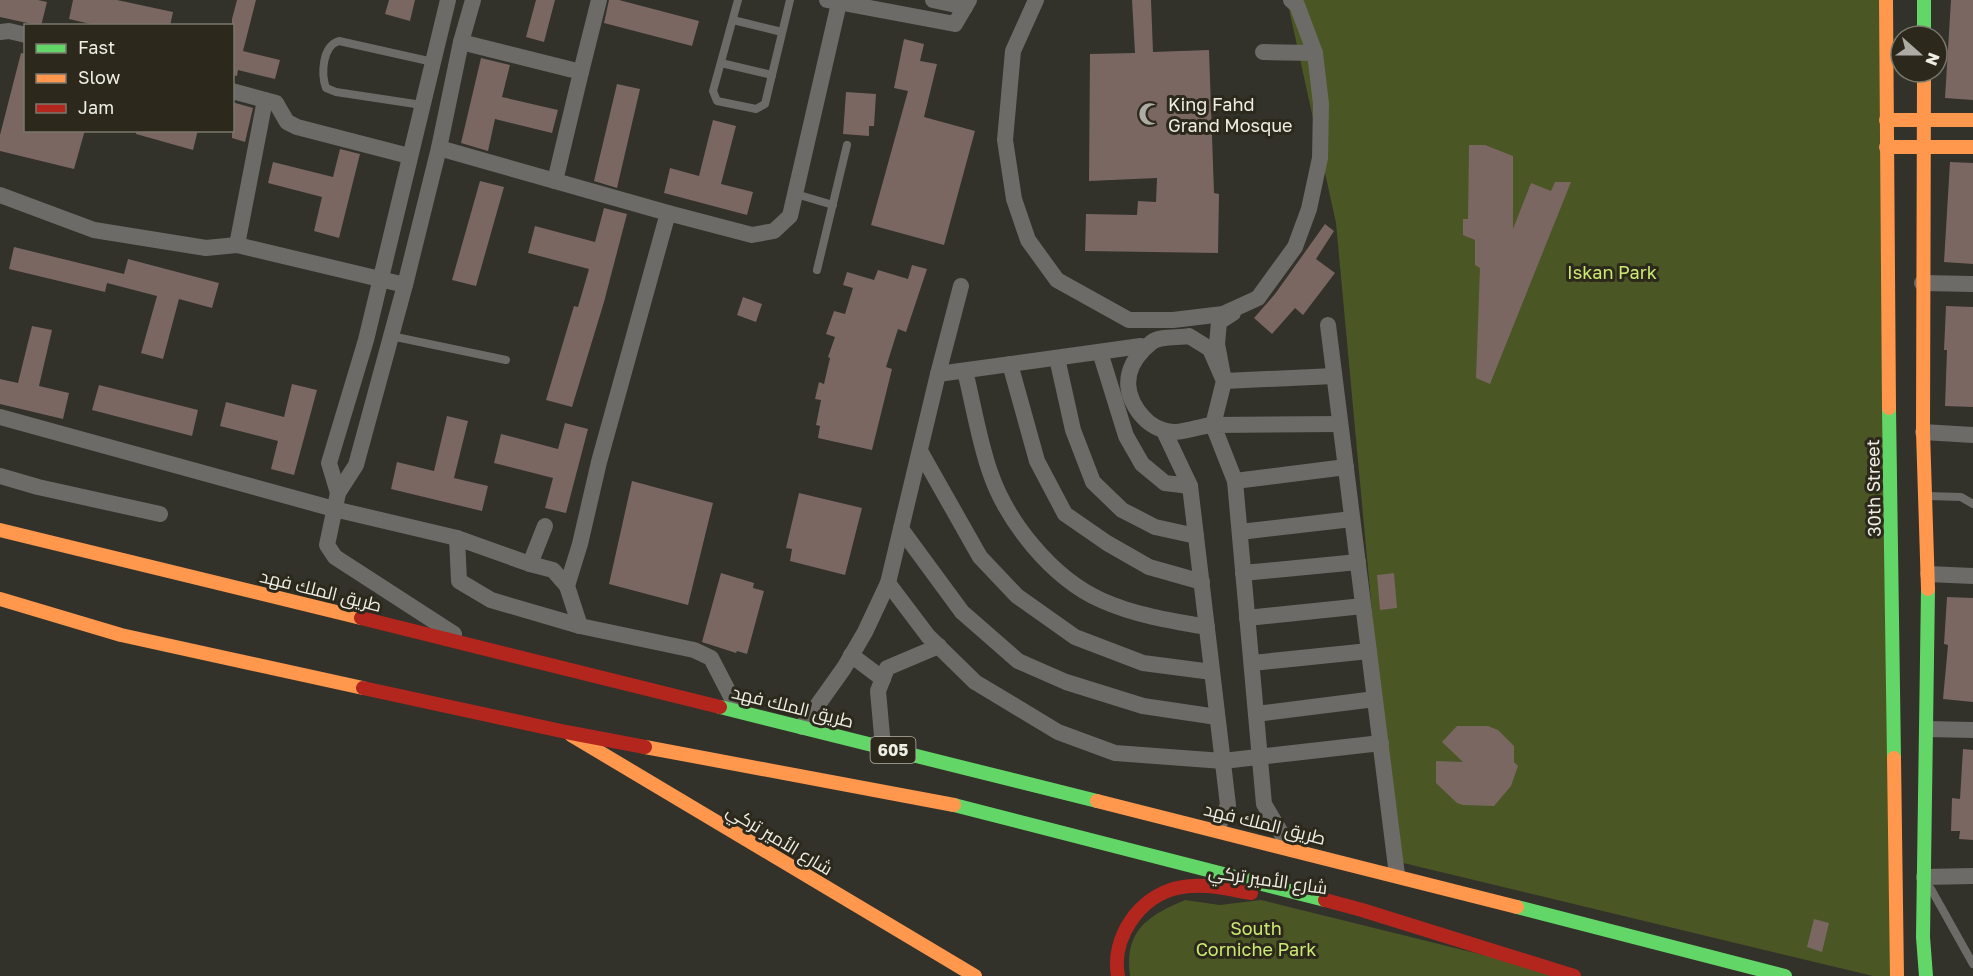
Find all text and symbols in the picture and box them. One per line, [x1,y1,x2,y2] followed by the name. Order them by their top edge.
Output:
[24,24,234,132] legend
[1889,24,1949,84] north arrow
[78,36,115,58] text: Fast
[1921,50,1945,69] text: N
[78,66,121,88] text: Slow
[1168,93,1293,136] place label: King Fahd Grand Mosque
[78,96,114,118] text: Jam
[1137,101,1163,127] mosque icon: King Fahd Grand Mosque
[1567,261,1657,283] park label: Iskan Park
[1861,439,1885,537] street label: 30th Street
[257,564,384,618] street label: طريق الملك فهد
[729,680,856,734] street label: طريق الملك فهد
[870,737,916,763] road number: 605
[1201,797,1328,851] street label: طريق الملك فهد
[721,799,837,883] street label: شارع الأمير تركي
[1207,860,1329,902] street label: شارع الأمير تركي
[1196,917,1316,960] park label: South Corniche Park

